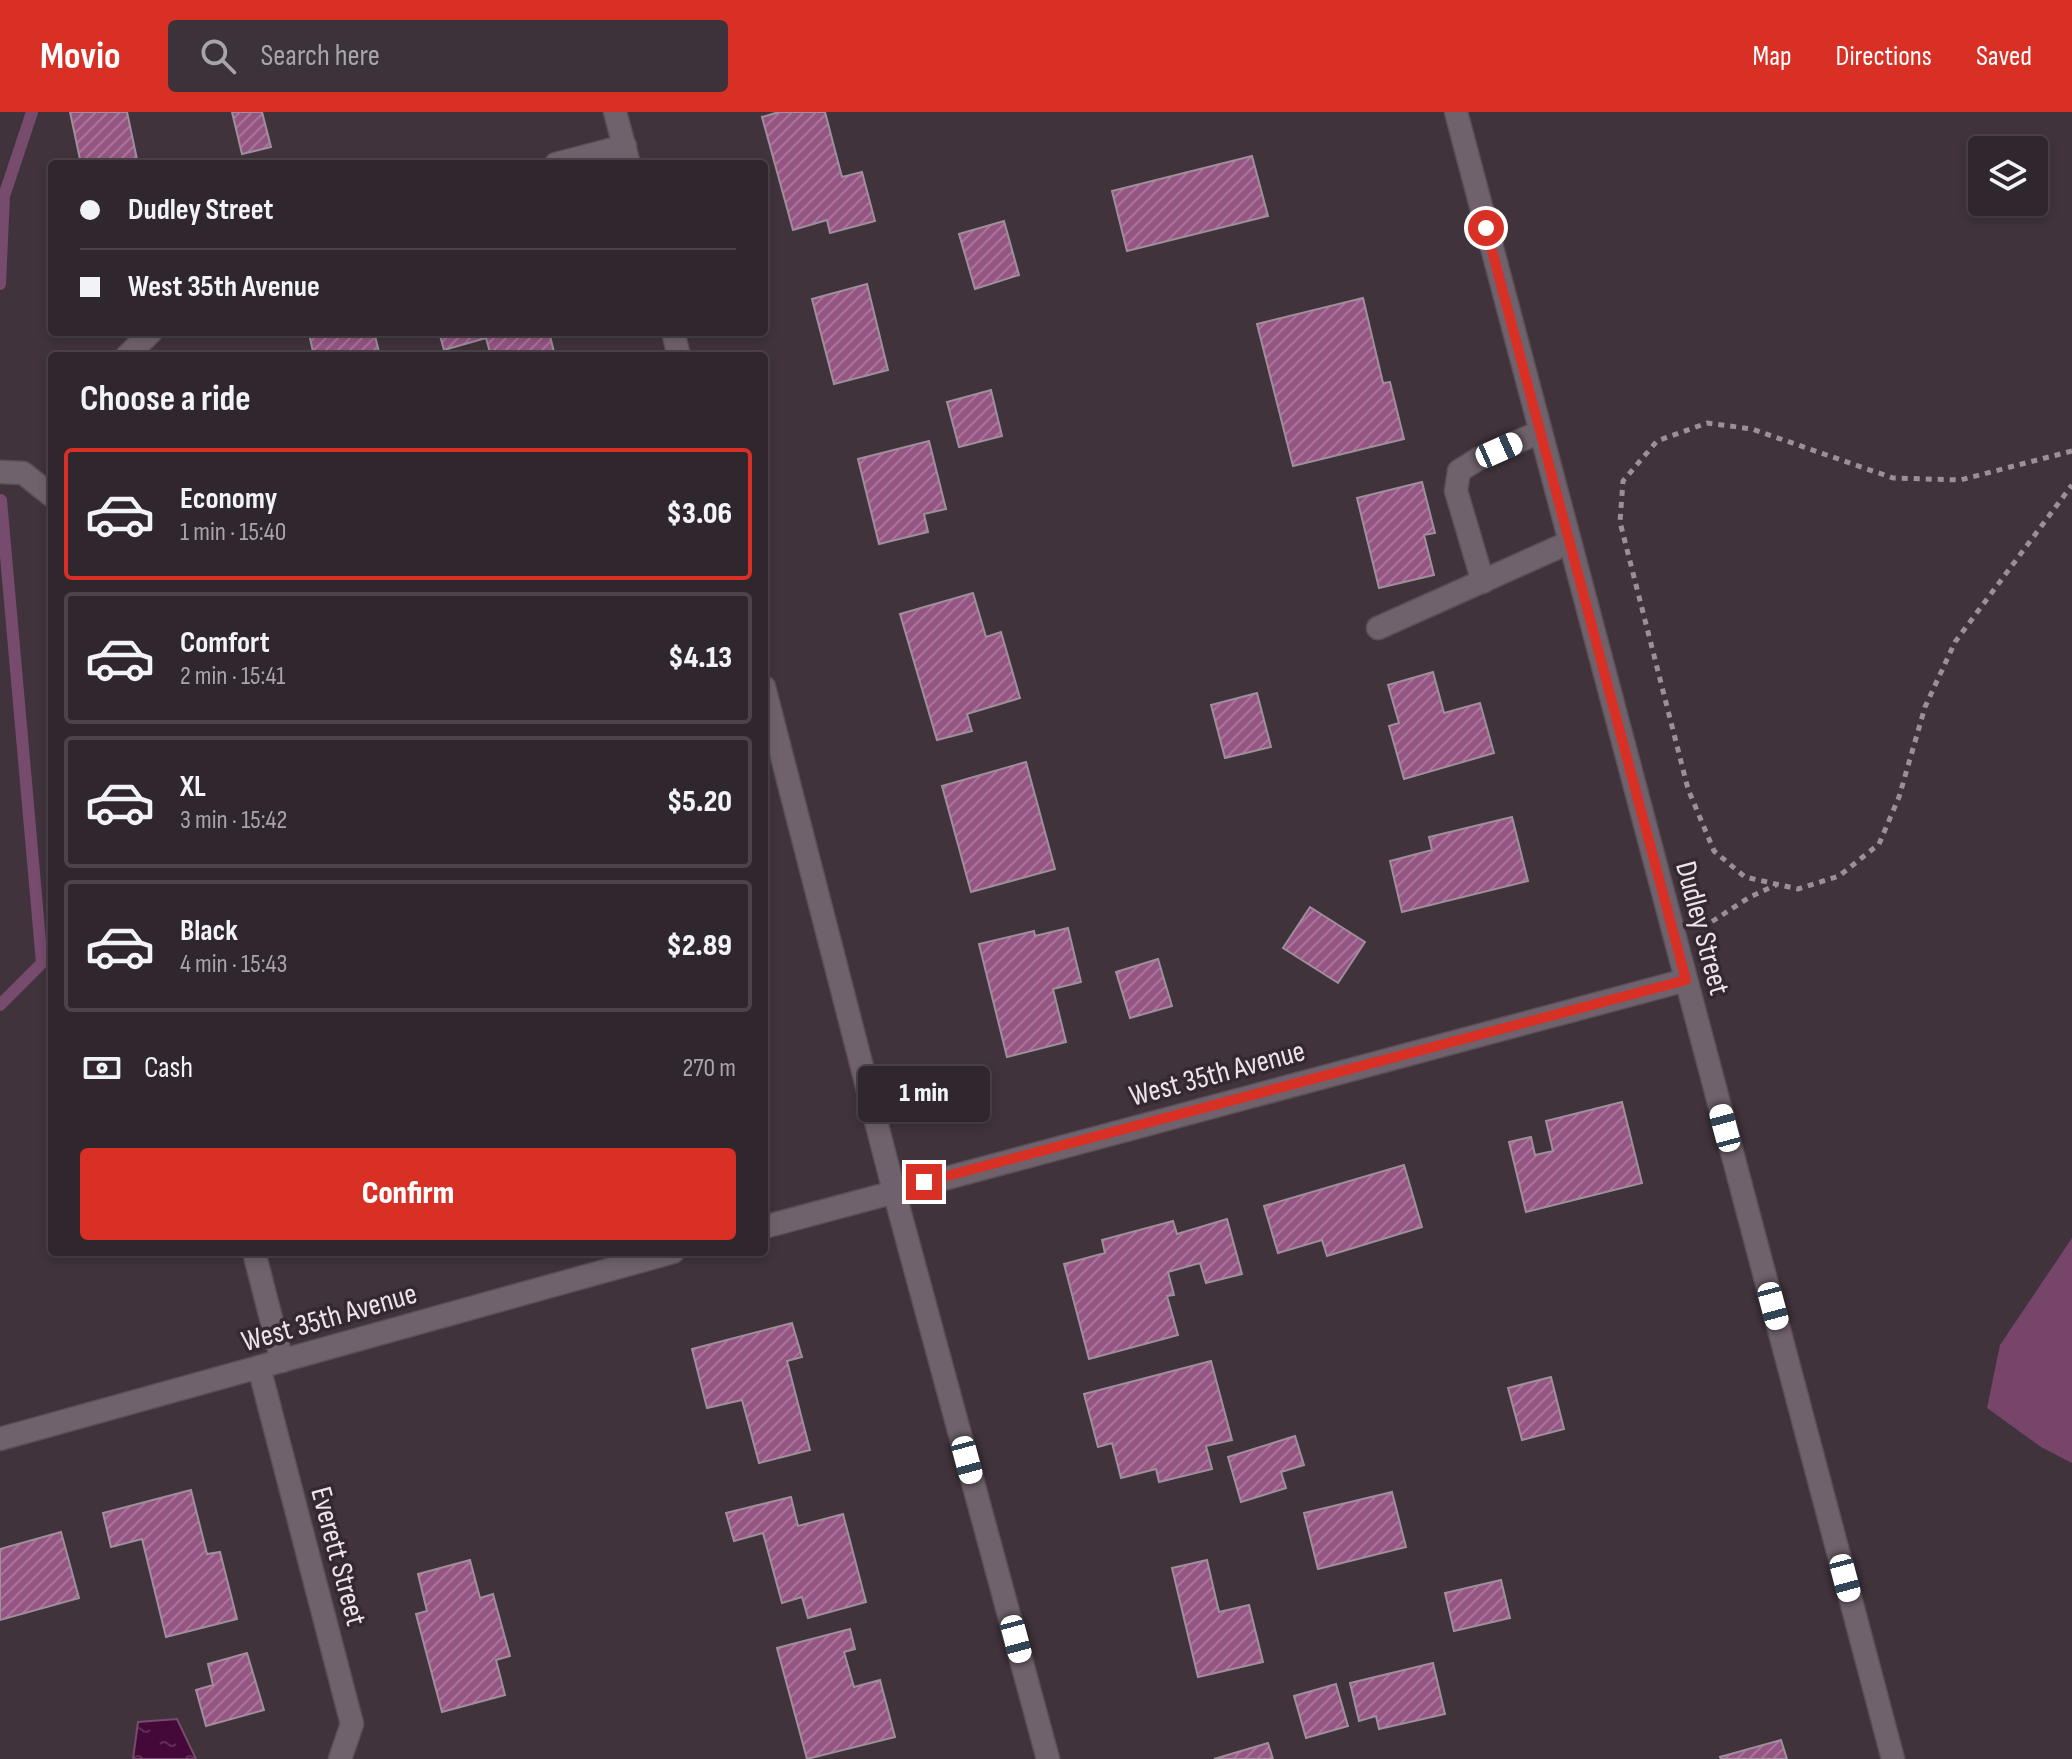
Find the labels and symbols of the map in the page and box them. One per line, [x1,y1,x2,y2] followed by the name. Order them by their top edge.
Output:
[1468,210,1504,246] route start
[1472,429,1526,471] car
[1667,857,1737,999] street label: Dudley Street
[1125,1033,1309,1115] street label: West 35th Avenue
[858,1066,990,1122] callout: 1 min
[1707,1102,1743,1154] car
[906,1164,942,1200] route end
[238,1276,421,1360] street label: West 35th Avenue
[1755,1280,1791,1332] car
[949,1434,985,1486] car
[302,1483,374,1630] street label: Everett Street
[1827,1552,1863,1604] car
[998,1613,1034,1665] car

